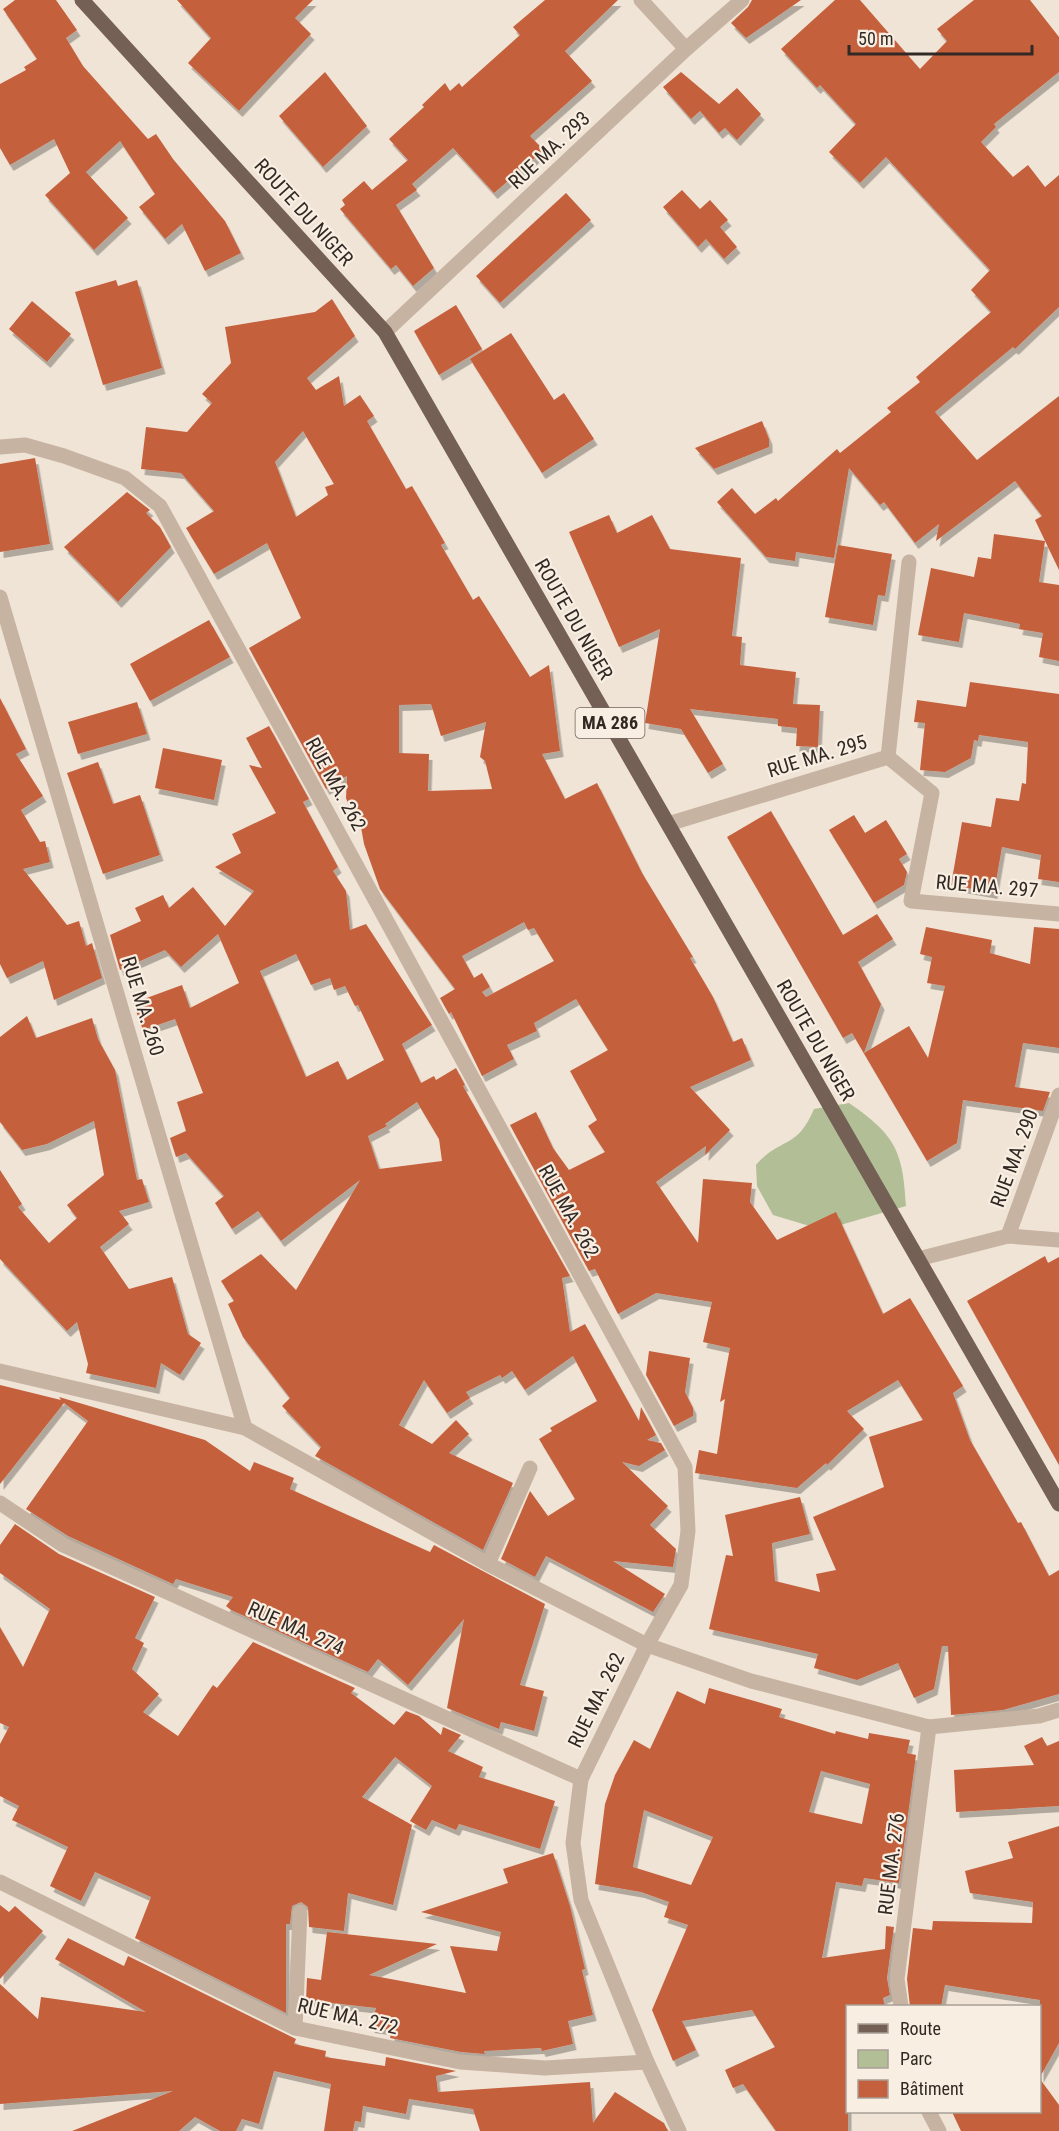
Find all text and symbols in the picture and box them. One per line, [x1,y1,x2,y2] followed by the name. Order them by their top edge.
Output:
[849,18,1032,56] scale bar
[858,28,893,49] text: 50 m
[503,106,595,194] street label: RUE MA. 293
[250,154,359,271] street label: ROUTE DU NIGER
[530,554,619,684] street label: ROUTE DU NIGER
[576,708,644,738] road number: MA 286
[764,729,870,782] street label: RUE MA. 295
[301,733,371,835] street label: RUE MA. 262
[935,870,1039,902] street label: RUE MA. 297
[117,953,169,1059] street label: RUE MA. 260
[772,975,861,1105] street label: ROUTE DU NIGER
[985,1106,1043,1210] street label: RUE MA. 290
[534,1160,604,1262] street label: RUE MA. 262
[244,1596,348,1660] street label: RUE MA. 274
[563,1648,629,1751] street label: RUE MA. 262
[873,1812,909,1916] street label: RUE MA. 276
[295,1993,401,2039] street label: RUE MA. 272
[846,2005,1041,2113] legend
[900,2018,941,2039] text: Route
[900,2048,932,2069] text: Parc
[900,2078,964,2099] text: Bâtiment

